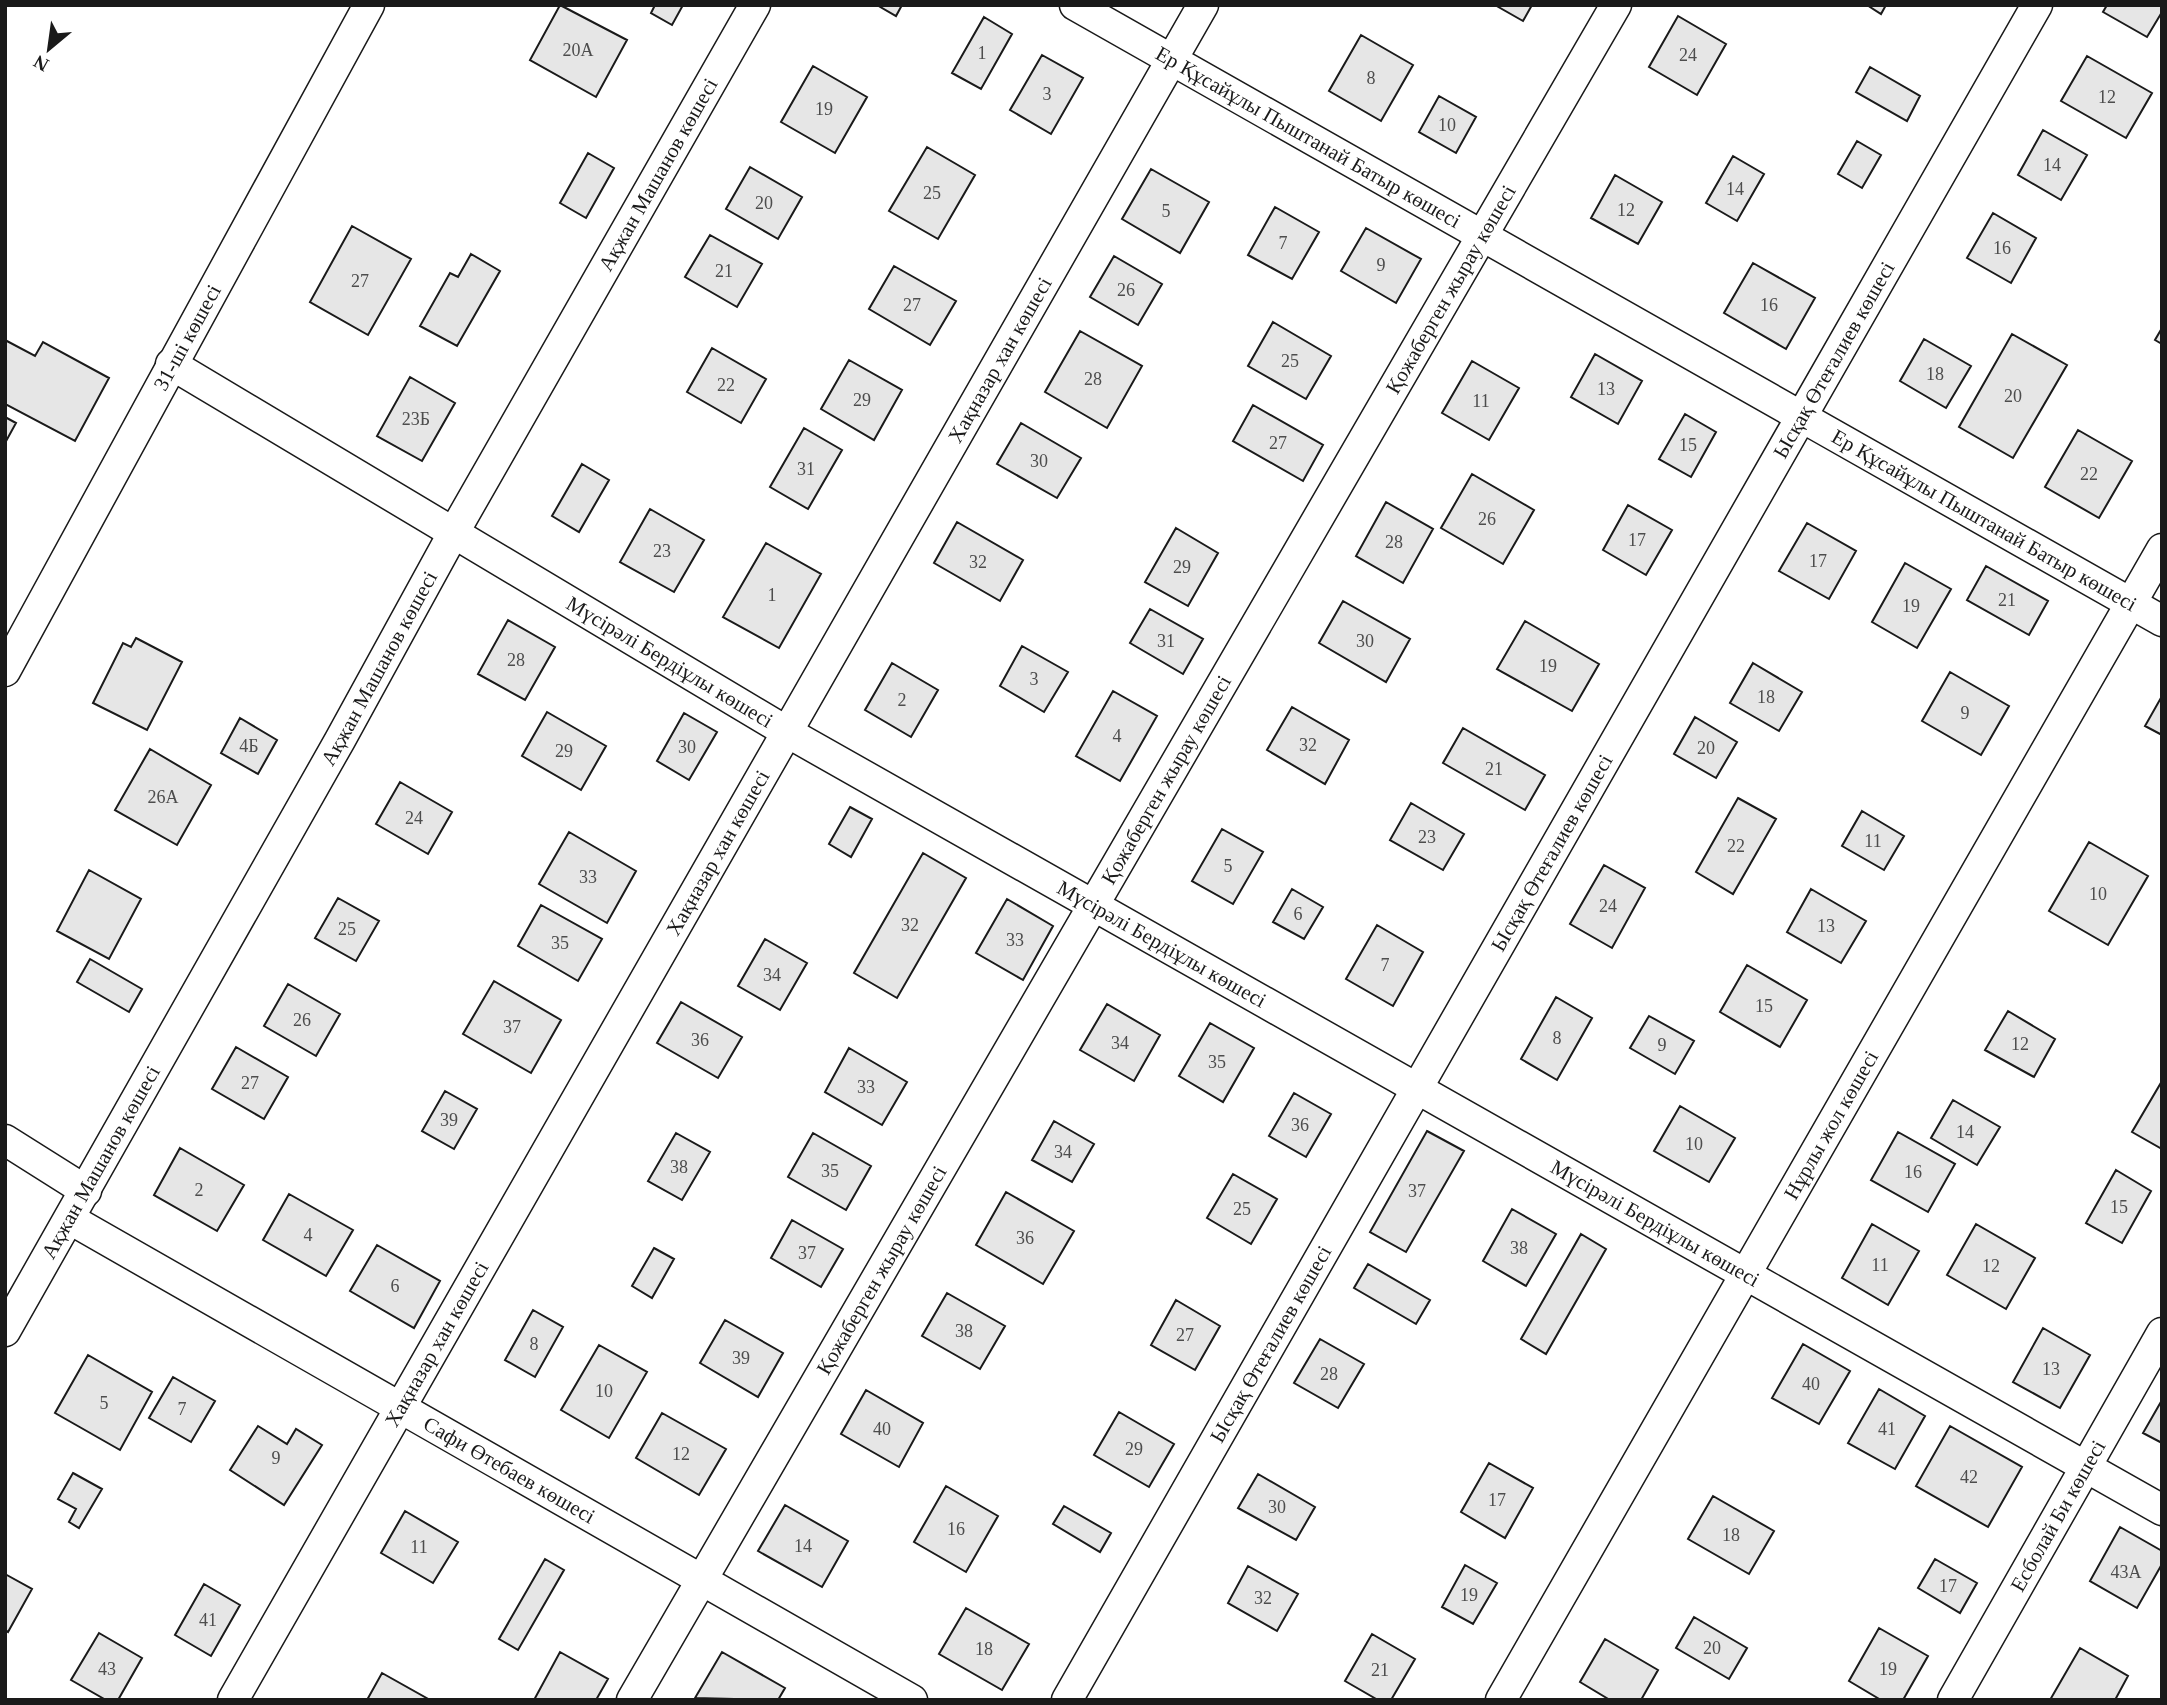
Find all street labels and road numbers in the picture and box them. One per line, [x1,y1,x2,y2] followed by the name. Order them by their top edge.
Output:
[1151,41,1465,233] street label: Ер Құсайұлы Пыштанай Батыр көшесі
[594,74,723,275] street label: Ақжан Машанов көшесі
[1381,181,1521,398] street label: Қожаберген жырау көшесі
[1768,257,1900,462] street label: Ысқақ Өтеғалиев көшесі
[943,273,1057,447] street label: Хақназар хан көшесі
[149,280,226,395] street label: 31-ші көшесі
[1827,424,2141,616] street label: Ер Құсайұлы Пыштанай Батыр көшесі
[316,567,442,770] street label: Ақжан Машанов көшесі
[562,591,777,733] street label: Мүсірәлі Бердіұлы көшесі
[1096,671,1236,888] street label: Қожаберген жырау көшесі
[1486,750,1618,955] street label: Ысқақ Өтеғалиев көшесі
[661,766,775,940] street label: Хақназар хан көшесі
[1053,875,1270,1013] street label: Мүсірәлі Бердіұлы көшесі
[1779,1046,1883,1204] street label: Нұрлы жол көшесі
[36,1061,165,1263] street label: Ақжан Машанов көшесі
[1546,1155,1764,1292] street label: Мүсірәлі Бердіұлы көшесі
[812,1161,952,1379] street label: Қожаберген жырау көшесі
[1205,1241,1336,1447] street label: Ысқақ Өтеғалиев көшесі
[380,1257,493,1431] street label: Хақназар хан көшесі
[419,1412,599,1528] street label: Сафи Өтебаев көшесі
[2005,1436,2111,1596] street label: Есболай Би көшесі

